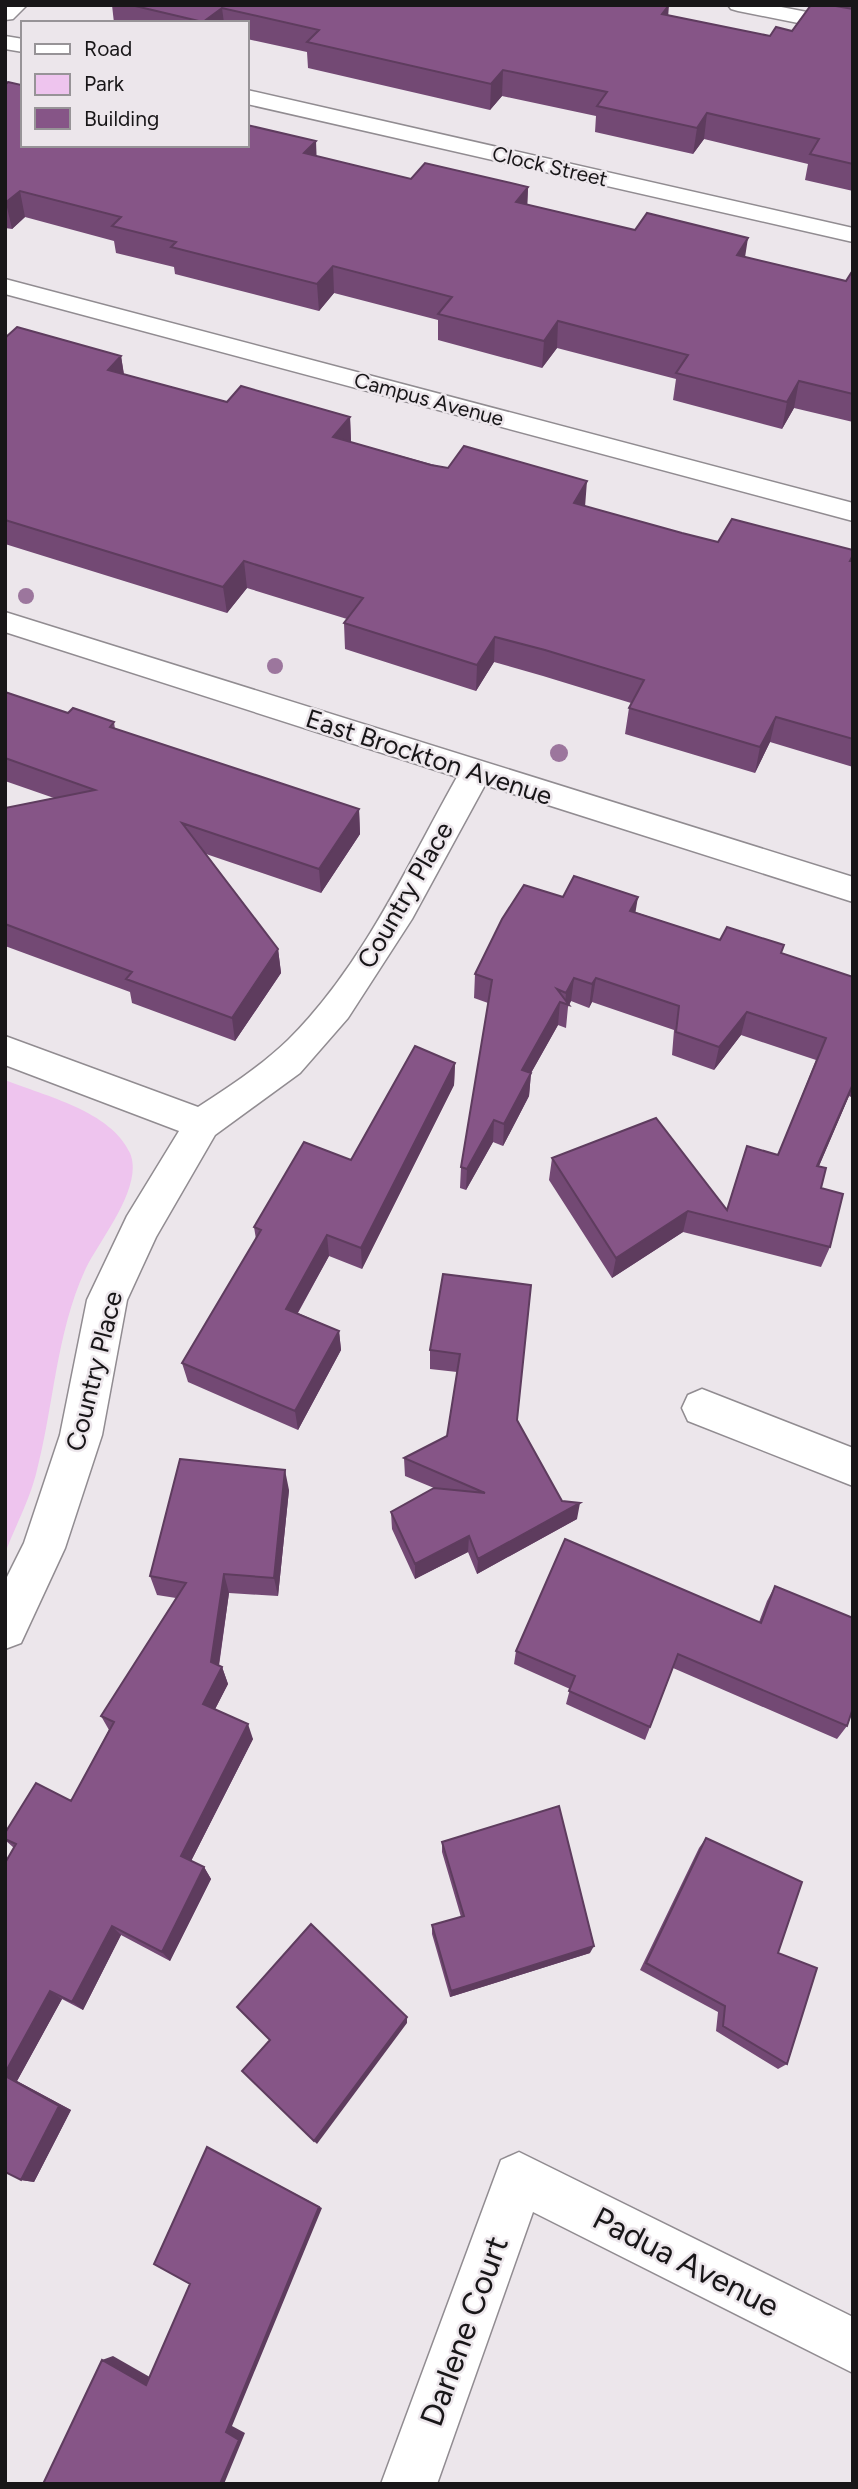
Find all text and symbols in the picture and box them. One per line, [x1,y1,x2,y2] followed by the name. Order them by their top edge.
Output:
[21,21,248,147] legend
[84,36,132,61] text: Road
[84,71,125,96] text: Park
[84,106,159,131] text: Building
[490,141,610,191] street label: Clock Street
[351,367,507,431] street label: Campus Avenue
[302,702,556,812] street label: East Brockton Avenue
[350,816,460,974] street label: Country Place
[59,1288,129,1454] street label: Country Place
[587,2199,785,2325] street label: Padua Avenue
[412,2231,516,2431] street label: Darlene Court

